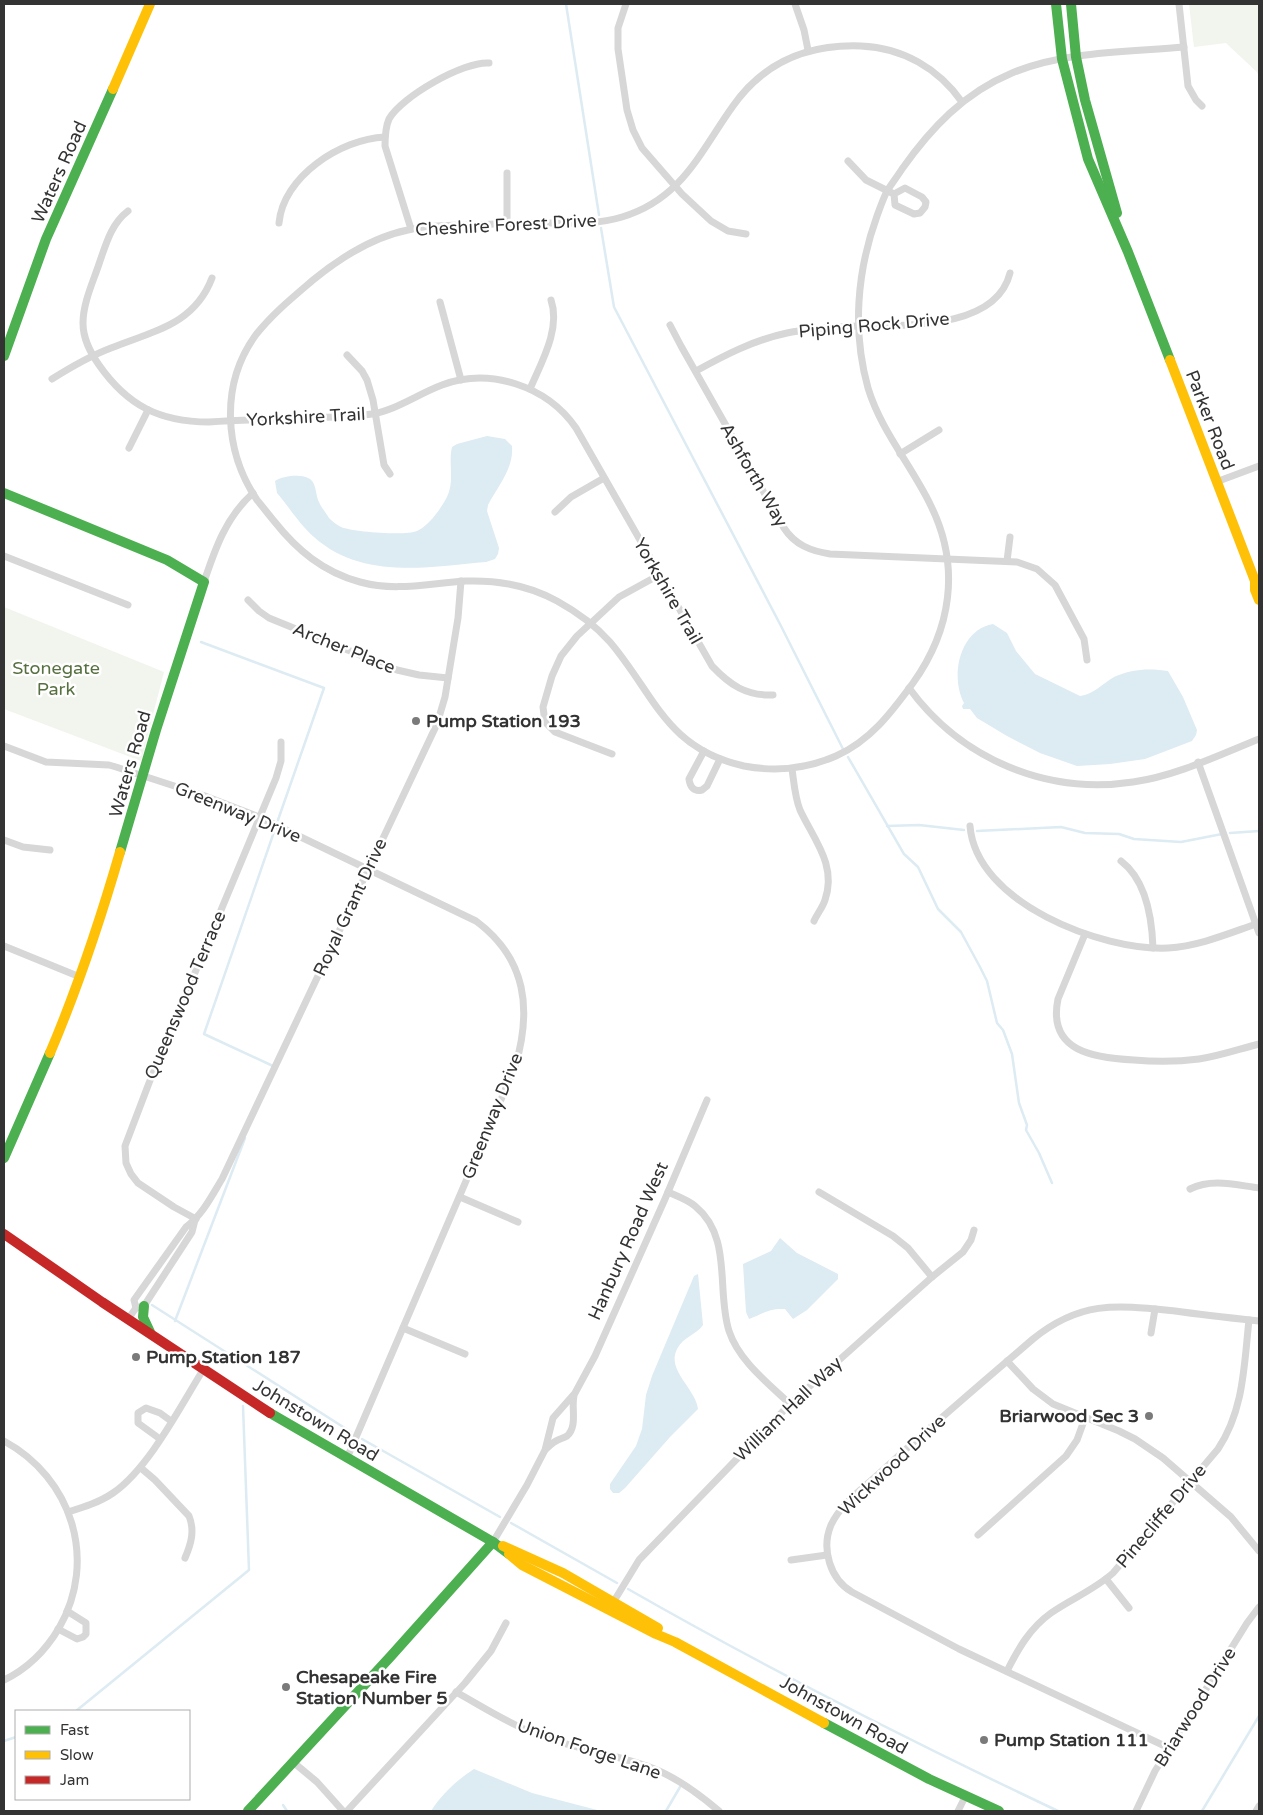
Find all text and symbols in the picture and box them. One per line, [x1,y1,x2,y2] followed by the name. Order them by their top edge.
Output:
[27,117,91,227] street label: Waters Road
[415,209,597,241] street label: Cheshire Forest Drive
[798,307,950,343] street label: Piping Rock Drive
[1181,367,1239,473] street label: Parker Road
[246,403,366,431] street label: Yorkshire Trail
[715,419,793,531] street label: Ashforth Way
[629,534,707,648] street label: Yorkshire Trail
[290,617,398,679] street label: Archer Place
[12,657,100,700] park label: Stonegate Park
[104,708,156,820] street label: Waters Road
[426,710,581,732] place label: Pump Station 193
[410,715,422,727] marker: Pump Station 193
[172,777,304,847] street label: Greenway Drive
[308,834,392,980] street label: Royal Grant Drive
[140,907,230,1083] street label: Queenswood Terrace
[457,1050,527,1182] street label: Greenway Drive
[583,1158,673,1324] street label: Hanbury Road West
[146,1346,301,1368] place label: Pump Station 187
[130,1351,142,1363] marker: Pump Station 187
[729,1352,847,1466] street label: William Hall Way
[249,1374,383,1466] street label: Johnstown Road
[999,1405,1139,1427] place label: Briarwood Sec 3
[834,1410,950,1520] street label: Wickwood Drive
[1143,1410,1155,1422] marker: Briarwood Sec 3
[1111,1460,1211,1572] street label: Pinecliffe Drive
[1149,1643,1241,1771] street label: Briarwood Drive
[296,1666,448,1709] place label: Chesapeake Fire Station Number 5
[776,1671,912,1759] street label: Johnstown Road
[280,1681,292,1693] marker: Chesapeake Fire Station Number 5
[15,1710,190,1800] legend
[514,1714,664,1784] street label: Union Forge Lane
[60,1721,90,1739] text: Fast
[994,1729,1149,1751] place label: Pump Station 111
[978,1734,990,1746] marker: Pump Station 111
[60,1746,94,1764] text: Slow
[60,1771,89,1789] text: Jam

